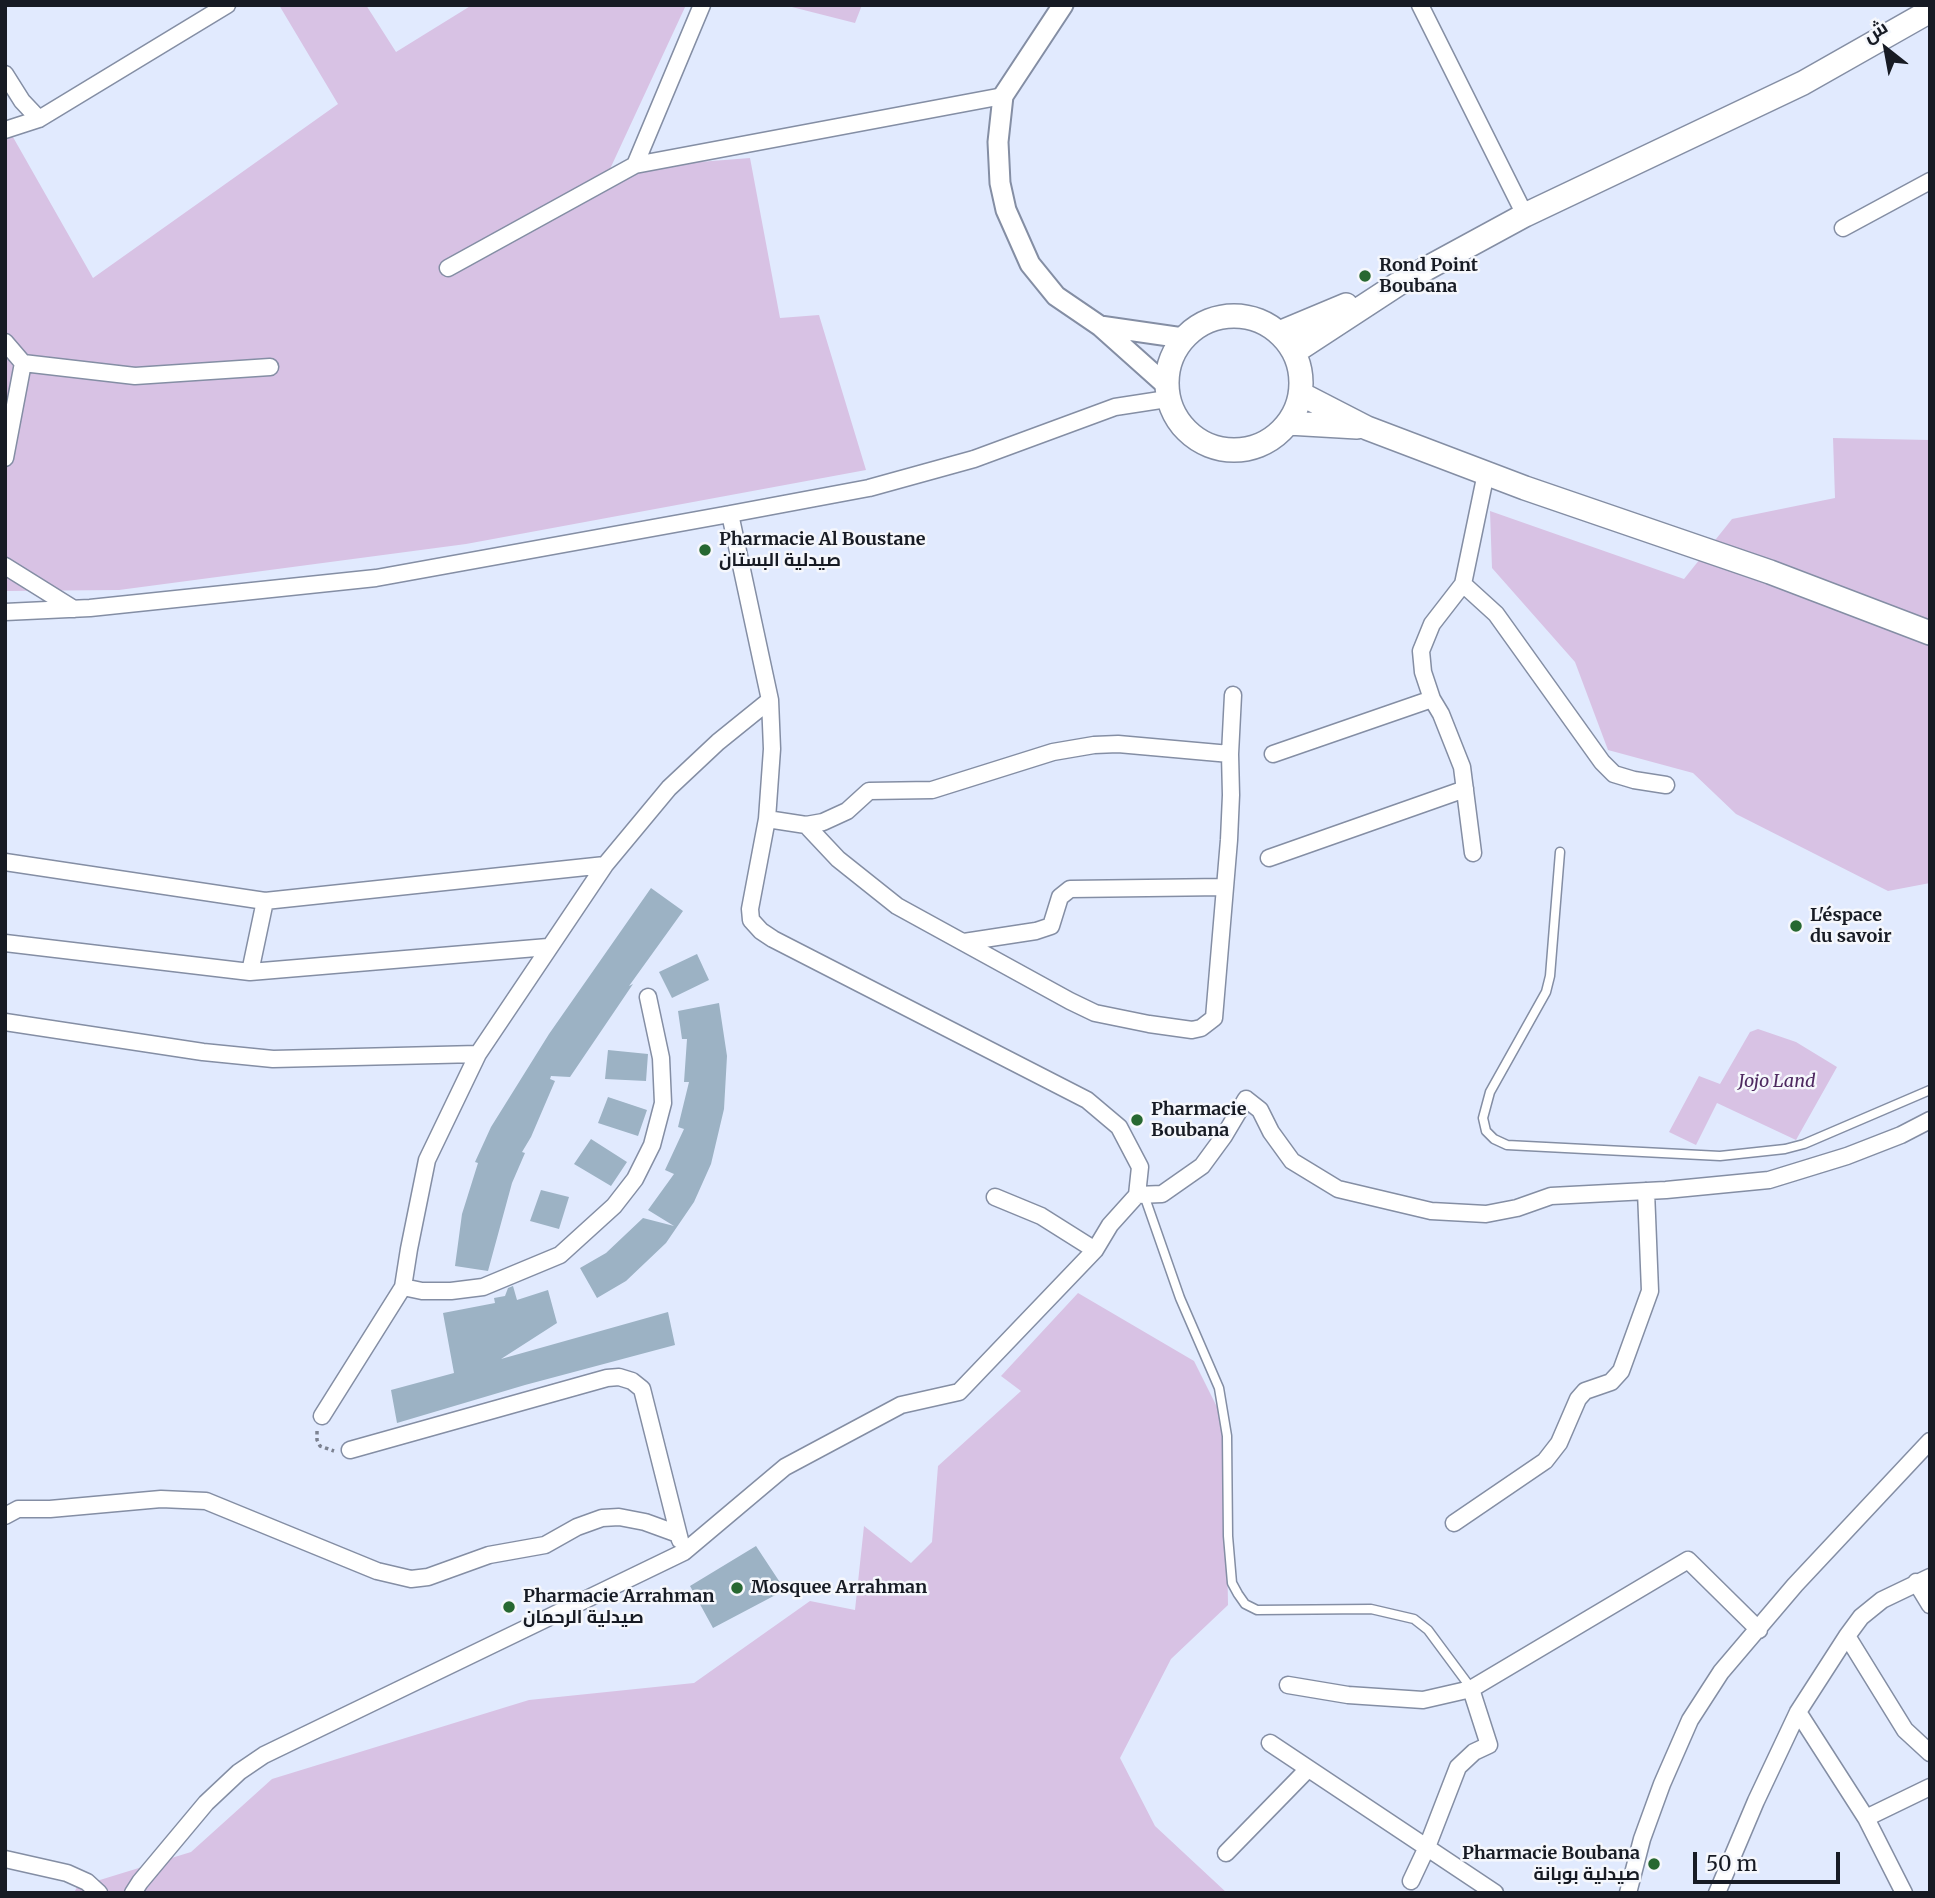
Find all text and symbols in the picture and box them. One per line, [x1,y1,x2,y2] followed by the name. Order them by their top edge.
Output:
[1851,14,1921,84] north arrow
[1859,14,1892,48] text: ش
[1379,255,1478,298] place label: Rond Point Boubana
[1357,268,1373,284] marker: Rond Point Boubana
[719,529,926,572] place label: Pharmacie Al Boustane صيدلية البستان
[697,542,713,558] marker: Pharmacie Al Boustane صيدلية البستان
[1810,905,1892,948] place label: L'éspace du savoir
[1788,918,1804,934] marker: L'éspace du savoir
[1738,1071,1816,1093] park label: Jojo Land
[1151,1099,1246,1142] place label: Pharmacie Boubana
[1129,1112,1145,1128] marker: Pharmacie Boubana
[751,1577,927,1599] place label: Mosquee Arrahman
[729,1580,745,1596] marker: Mosquee Arrahman
[523,1586,714,1628] place label: Pharmacie Arrahman صيدلية الرحمان
[501,1599,517,1615] marker: Pharmacie Arrahman صيدلية الرحمان
[1697,1839,1844,1883] scale bar
[1462,1843,1640,1885] place label: Pharmacie Boubana صيدلية بوبانة
[1706,1850,1757,1877] text: 50 m
[1646,1856,1662,1872] marker: Pharmacie Boubana صيدلية بوبانة

